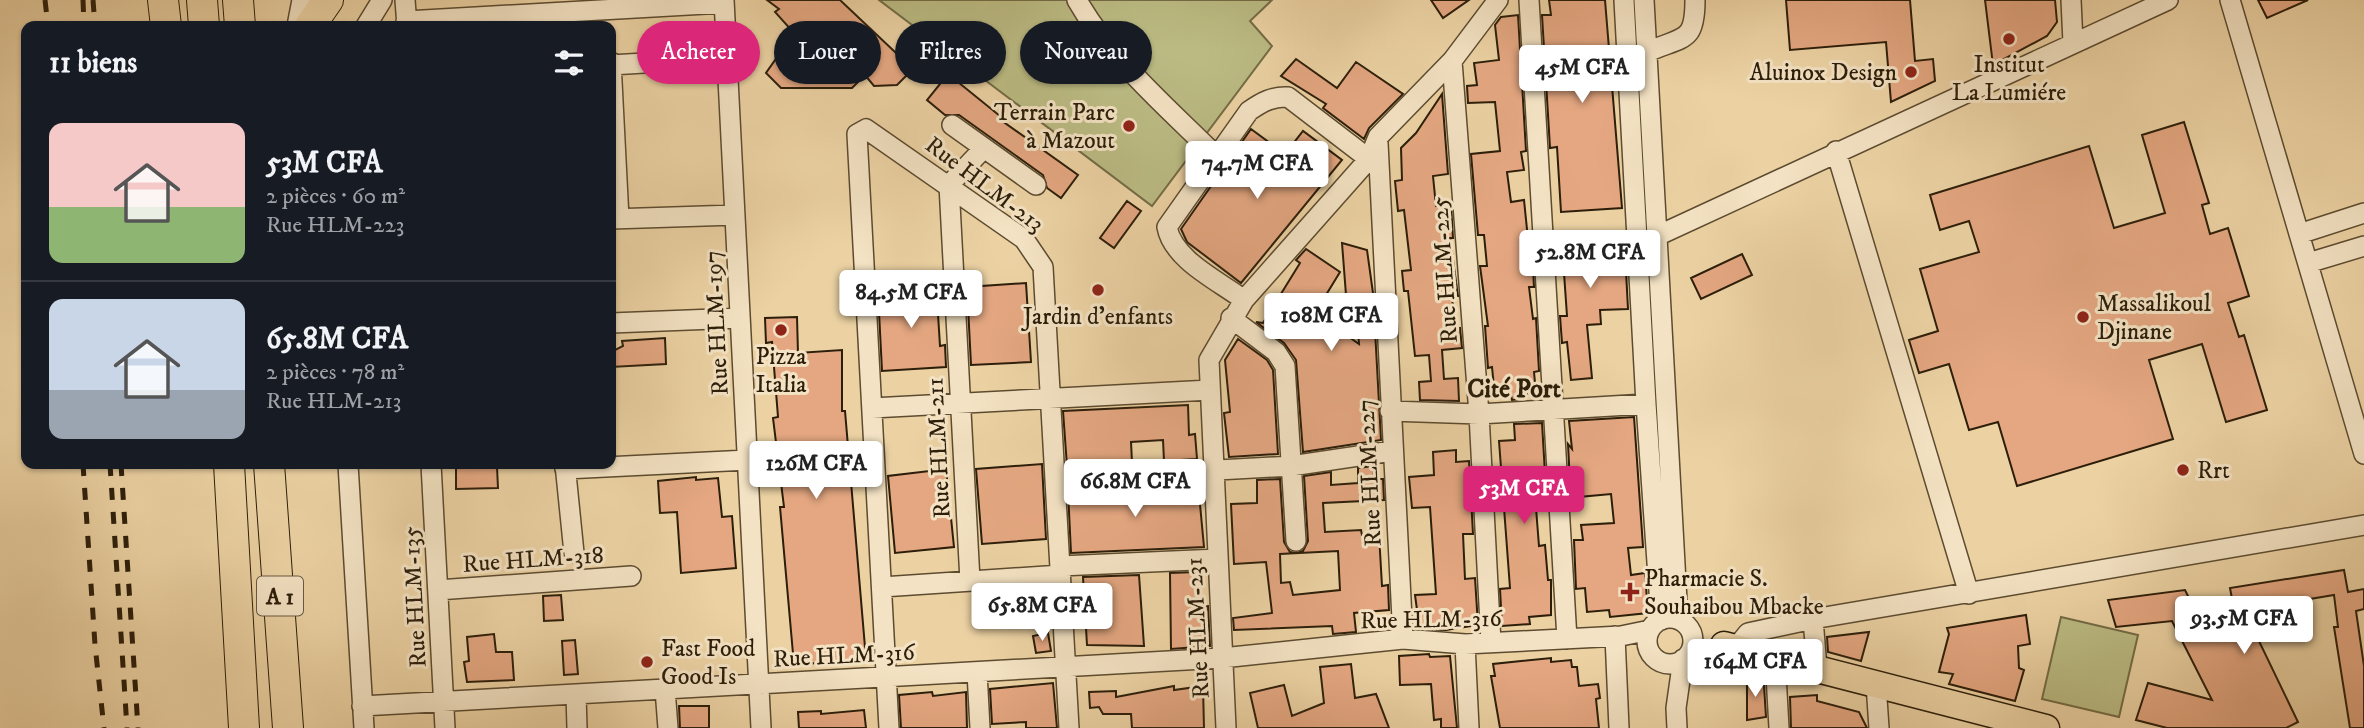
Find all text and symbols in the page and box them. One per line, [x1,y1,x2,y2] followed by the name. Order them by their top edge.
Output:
[637,21,760,84] chip: Acheter
[774,21,881,84] chip: Louer
[895,21,1006,84] chip: Filtres
[1020,21,1152,84] chip: Nouveau
[2001,31,2017,47] marker: Institut La Lumiére
[550,44,588,82] icon: filters
[49,45,137,82] text: 11 biens
[1517,46,1647,105] pin: 45M CFA
[1952,50,2066,108] place label: Institut La Lumiére
[1535,53,1629,82] text: 45M CFA
[1750,58,1897,88] place label: Aluinox Design
[1903,64,1919,80] marker: Aluinox Design
[994,98,1115,156] place label: Terrain Parc à Mazout
[1121,118,1137,134] marker: Terrain Parc à Mazout
[919,130,1050,239] street label: Rue HLM-213
[1177,142,1337,201] pin: 74.7M CFA
[266,145,383,182] text: 53M CFA
[1201,149,1313,178] text: 74.7M CFA
[105,151,189,235] icon: home
[266,182,405,211] text: 2 pièces · 60 m²
[1425,195,1465,344] street label: Rue HLM-225
[266,211,404,240] text: Rue HLM-223
[1510,230,1670,290] pin: 52.8M CFA
[1535,238,1645,267] text: 52.8M CFA
[698,250,736,396] street label: Rue HLM-197
[831,270,991,330] pin: 84.5M CFA
[855,278,967,307] text: 84.5M CFA
[1090,282,1106,298] marker: Jardin d'enfants
[2097,289,2212,347] place label: Massalikoul Djinane
[1259,294,1403,353] pin: 108M CFA
[1280,301,1382,330] text: 108M CFA
[1021,302,1173,332] place label: Jardin d'enfants
[2075,309,2091,325] marker: Massalikoul Djinane
[266,321,408,358] text: 65.8M CFA
[773,322,789,338] marker: Pizza Italia
[105,327,189,411] icon: home
[755,342,807,400] place label: Pizza Italia
[266,358,404,387] text: 2 pièces · 78 m²
[1467,373,1561,406] district label: Cité Port
[920,377,958,519] street label: Rue HLM-211
[266,387,401,416] text: Rue HLM-213
[1351,399,1389,547] street label: Rue HLM-227
[744,442,888,501] pin: 126M CFA
[765,449,867,478] text: 126M CFA
[2197,456,2230,486] place label: Rrt
[1055,460,1215,519] pin: 66.8M CFA
[2175,462,2191,478] marker: Rrt
[1459,466,1589,526] pin: 53M CFA
[1080,467,1190,496] text: 66.8M CFA
[1479,474,1569,503] text: 53M CFA
[396,525,434,668] street label: Rue HLM-135
[461,540,605,580] street label: Rue HLM-318
[1179,557,1217,699] street label: Rue HLM-231
[1644,564,1824,622] place label: Pharmacie S. Souhaibou Mbacke
[257,576,303,616] road number: A 1
[962,584,1122,643] pin: 65.8M CFA
[1622,584,1638,600] marker: Pharmacie S. Souhaibou Mbacke
[987,591,1097,620] text: 65.8M CFA
[2164,596,2324,656] pin: 93.5M CFA
[1360,604,1504,636] street label: Rue HLM-316
[2191,604,2297,633] text: 93.5M CFA
[661,634,755,692] place label: Fast Food Good Is
[772,637,917,675] street label: Rue HLM-316
[1683,640,1827,699] pin: 164M CFA
[1704,647,1806,676] text: 164M CFA
[639,654,655,670] marker: Fast Food Good Is

